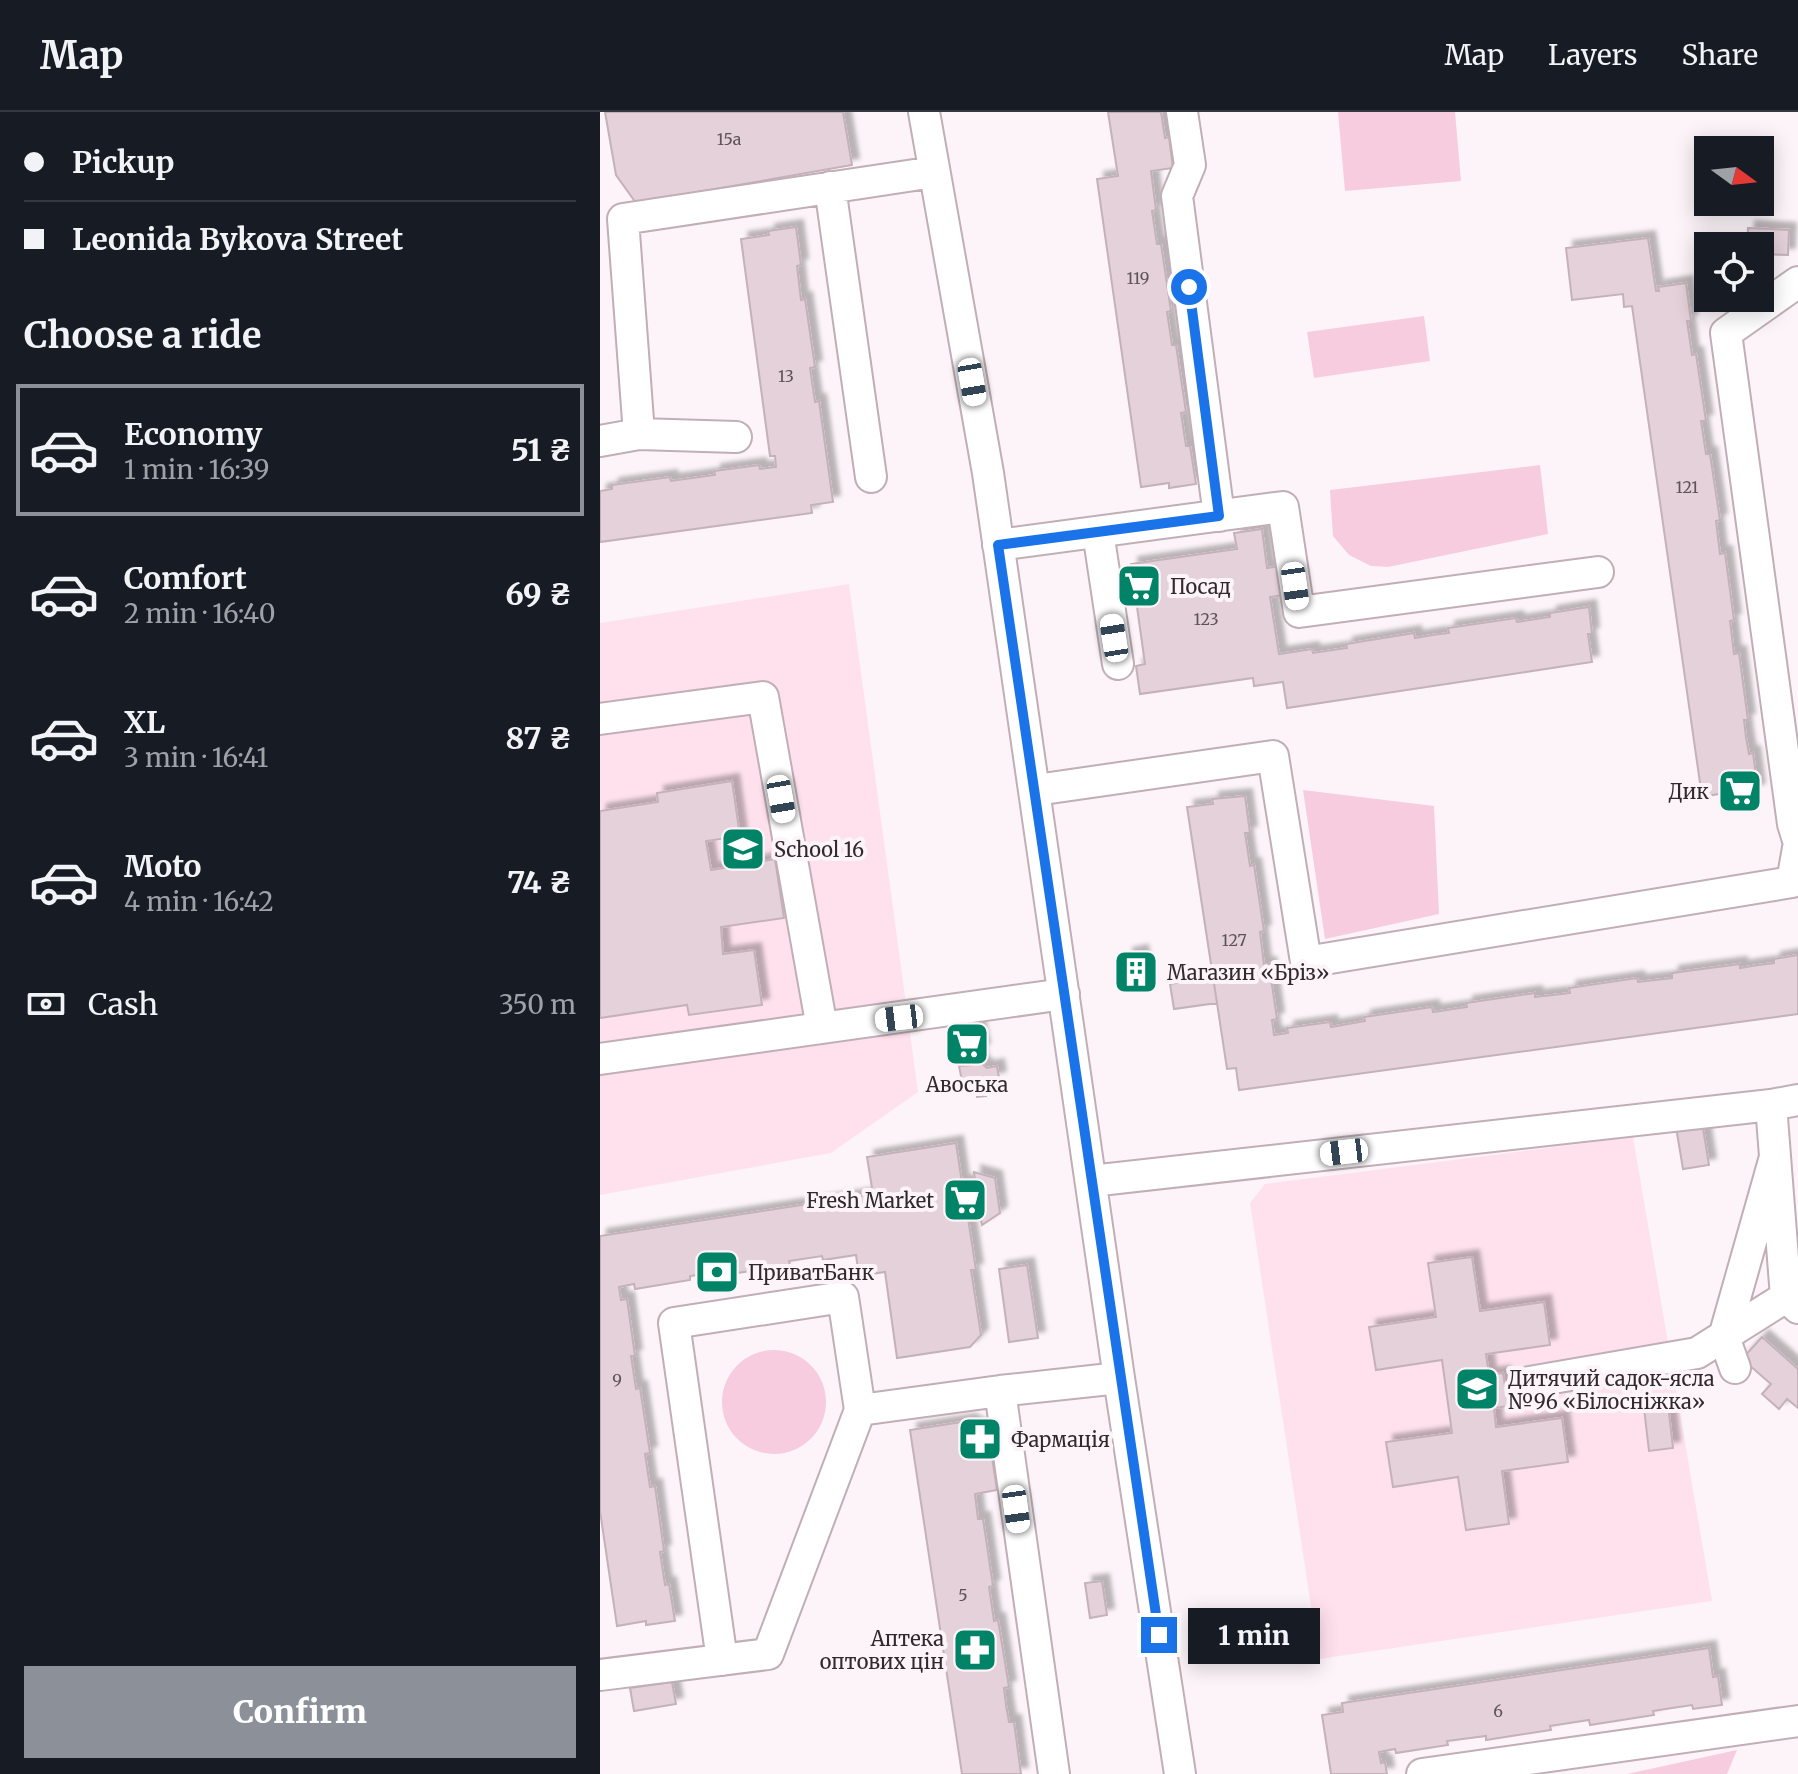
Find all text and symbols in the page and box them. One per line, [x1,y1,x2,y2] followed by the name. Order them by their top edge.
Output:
[40,32,124,79] text: Map
[1444,37,1504,73] text: Map
[1548,37,1637,73] text: Layers
[1681,37,1758,73] text: Share
[717,129,742,149] house number: 15а
[1694,136,1774,216] north arrow
[1694,136,1774,312] map controls
[72,143,174,181] text: Pickup
[72,220,403,258] text: Leonida Bykova Street
[1694,232,1774,312] button: locate
[1127,268,1149,288] house number: 119
[1171,269,1207,305] route start
[24,313,261,358] text: Choose a ride
[956,356,988,408] car
[778,366,794,386] house number: 13
[28,414,100,486] icon: car
[124,415,262,453] text: Economy
[511,431,572,469] text: 51 ₴
[124,453,270,486] text: 1 min · 16:39
[1675,477,1699,497] house number: 121
[28,558,100,630] icon: car
[124,559,247,597] text: Comfort
[1280,561,1310,611] car
[1115,562,1163,610] supermarket icon: Посад
[1170,574,1231,599] place label: Посад
[505,575,572,613] text: 69 ₴
[124,597,275,630] text: 2 min · 16:40
[1193,609,1219,629] house number: 123
[1098,612,1130,664] car
[28,702,100,774] icon: car
[124,703,165,741] text: XL
[506,719,572,757] text: 87 ₴
[124,741,268,774] text: 3 min · 16:41
[1716,767,1764,815] supermarket icon: Дик
[765,773,797,825] car
[1669,779,1709,804] place label: Дик
[719,825,767,873] school or university icon: School 16
[774,837,864,862] place label: School 16
[28,846,100,918] icon: car
[124,847,202,885] text: Moto
[507,863,572,901] text: 74 ₴
[124,885,274,918] text: 4 min · 16:42
[1221,930,1247,950] house number: 127
[1112,948,1160,996] building icon: Магазин «Бріз»
[1167,960,1329,985] place label: Магазин «Бріз»
[24,982,68,1026] icon: cash
[88,985,158,1023] text: Cash
[499,988,576,1021] text: 350 m
[874,1003,924,1033] car
[943,1020,991,1068] supermarket icon: Авоська
[925,1072,1009,1097] place label: Авоська
[1319,1137,1369,1167] car
[941,1176,989,1224] supermarket icon: Fresh Market
[806,1188,934,1213] place label: Fresh Market
[693,1248,741,1296] bank icon: ПриватБанк
[748,1260,874,1285] place label: ПриватБанк
[1453,1365,1501,1413] school or university icon: Дитячий садок-ясла №96 «Білосніжка»
[1508,1366,1715,1414] place label: Дитячий садок-ясла №96 «Білосніжка»
[612,1370,622,1390] house number: 9
[956,1415,1004,1463] pharmacy icon: Фармація
[1011,1427,1110,1452] place label: Фармація
[1001,1484,1031,1534] car
[958,1585,968,1605] house number: 5
[1187,1607,1319,1663] callout: 1 min
[1141,1617,1177,1653] route end
[1218,1619,1290,1652] text: 1 min
[820,1626,944,1674] place label: Аптека оптових цін
[951,1626,999,1674] pharmacy icon: Аптека оптових цін
[24,1666,576,1758] button: Confirm
[1493,1701,1503,1721] house number: 6

